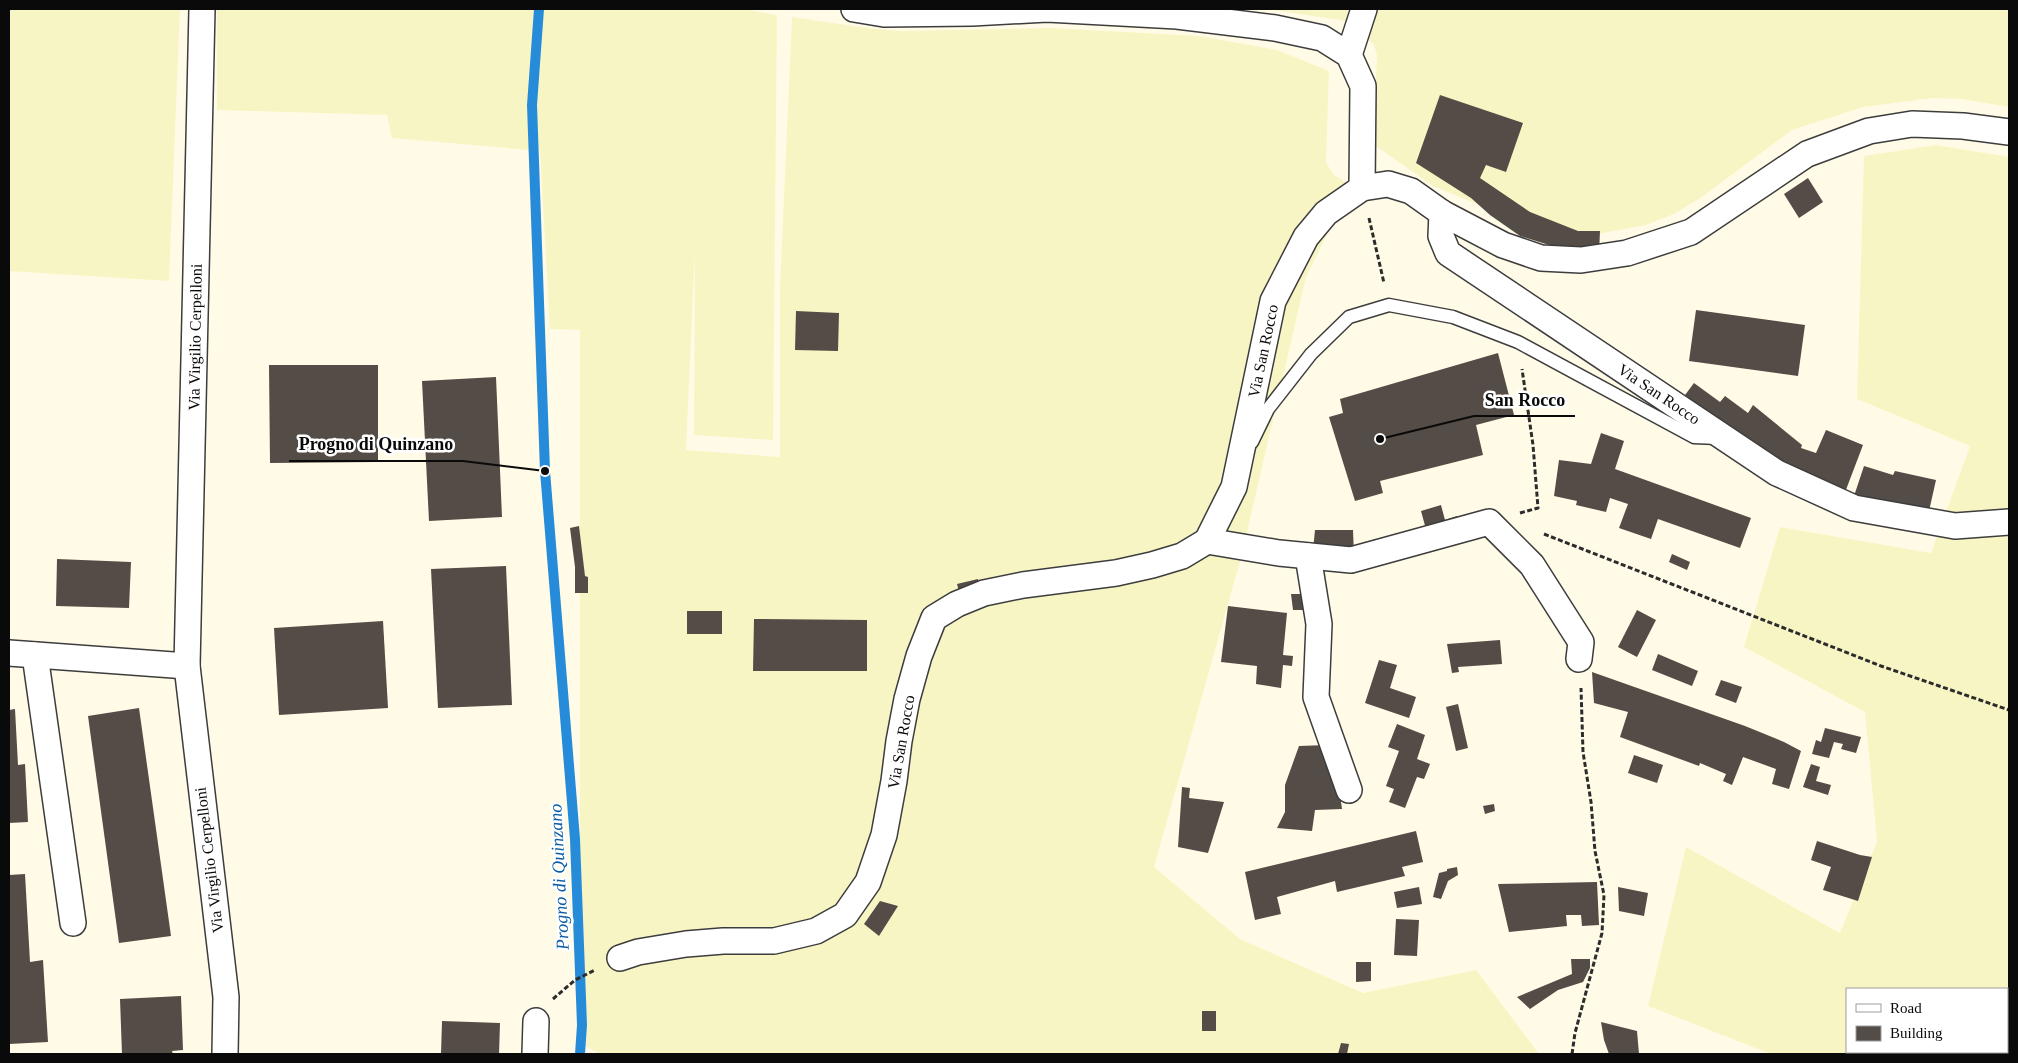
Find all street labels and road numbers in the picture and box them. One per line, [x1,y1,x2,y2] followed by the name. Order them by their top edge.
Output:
[185,263,206,411] street label: Via Virgilio Cerpelloni
[1245,303,1281,399] street label: Via San Rocco
[1615,360,1703,428] street label: Via San Rocco
[884,694,918,790] street label: Via San Rocco
[192,785,227,934] street label: Via Virgilio Cerpelloni

